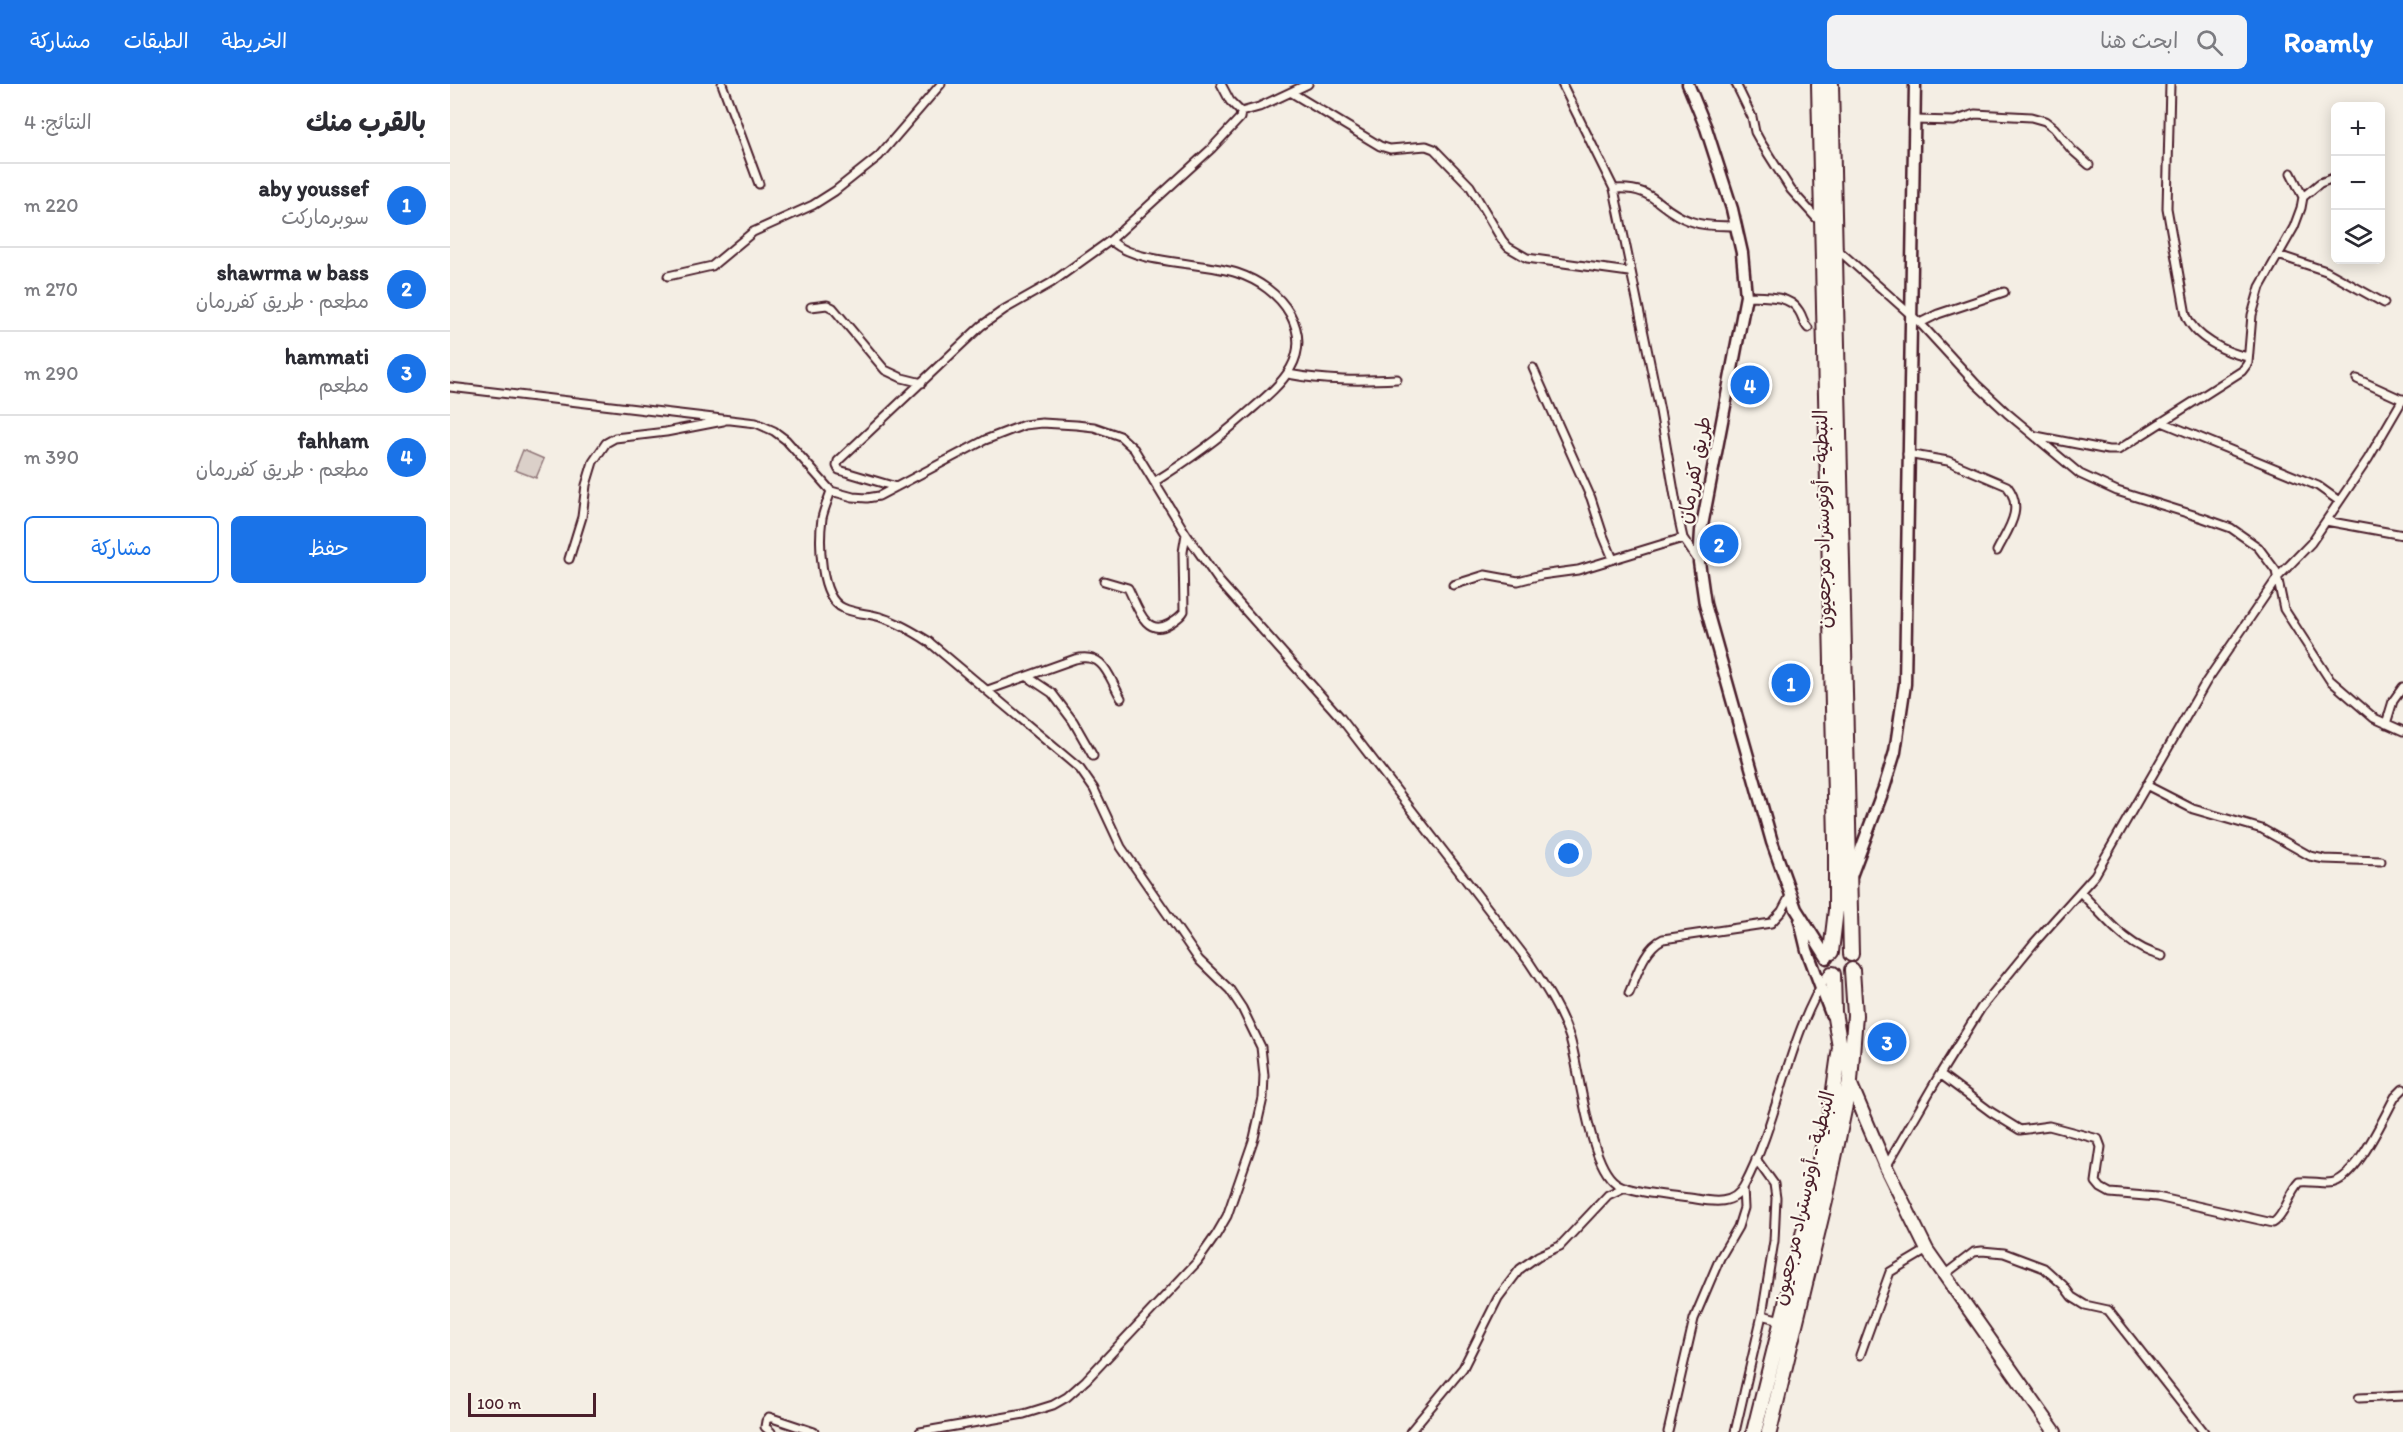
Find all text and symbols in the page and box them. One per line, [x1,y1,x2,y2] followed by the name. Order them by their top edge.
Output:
[1827,15,2247,69] search box
[2283,25,2373,59] text: Roamly
[2193,26,2226,59] icon: search
[2100,27,2178,54] text: ابحث هنا
[30,28,91,53] text: مشاركة
[124,28,189,53] text: الطبقات
[222,28,287,53] text: الخريطة
[2331,102,2385,264] map controls
[2331,102,2385,156] button: +
[306,106,426,138] text: بالقرب منك
[24,110,92,134] text: النتائج: 4
[2331,156,2385,210] button: −
[259,175,369,202] text: aby youssef
[24,193,79,217] text: 220 m
[402,193,411,217] text: 1
[281,205,369,229] text: سوبرماركت
[2331,210,2385,264] button: layers
[217,259,369,286] text: shawrma w bass
[24,277,78,301] text: 270 m
[401,277,412,301] text: 2
[196,289,369,313] text: مطعم · طريق كفررمان
[285,343,369,370] text: hammati
[24,361,79,385] text: 290 m
[401,361,412,385] text: 3
[1730,362,1770,408] pin: 4
[318,373,369,397] text: مطعم
[1808,409,1838,629] street label: النبطية - أوتوستراد مرجعيون
[1672,414,1716,526] street label: طريق كفررمان
[297,427,369,454] text: fahham
[24,445,79,469] text: 390 m
[400,445,413,469] text: 4
[196,457,369,481] text: مطعم · طريق كفررمان
[24,516,219,583] button: مشاركة
[231,516,426,583] button: حفظ
[1700,522,1738,566] pin: 2
[1772,660,1810,706] pin: 1
[1554,839,1583,868] your location
[1868,1020,1906,1064] pin: 3
[1767,1088,1841,1308] street label: النبطية - أوتوستراد مرجعيون
[468,1390,596,1418] scale bar
[477,1394,521,1413] text: 100 m

